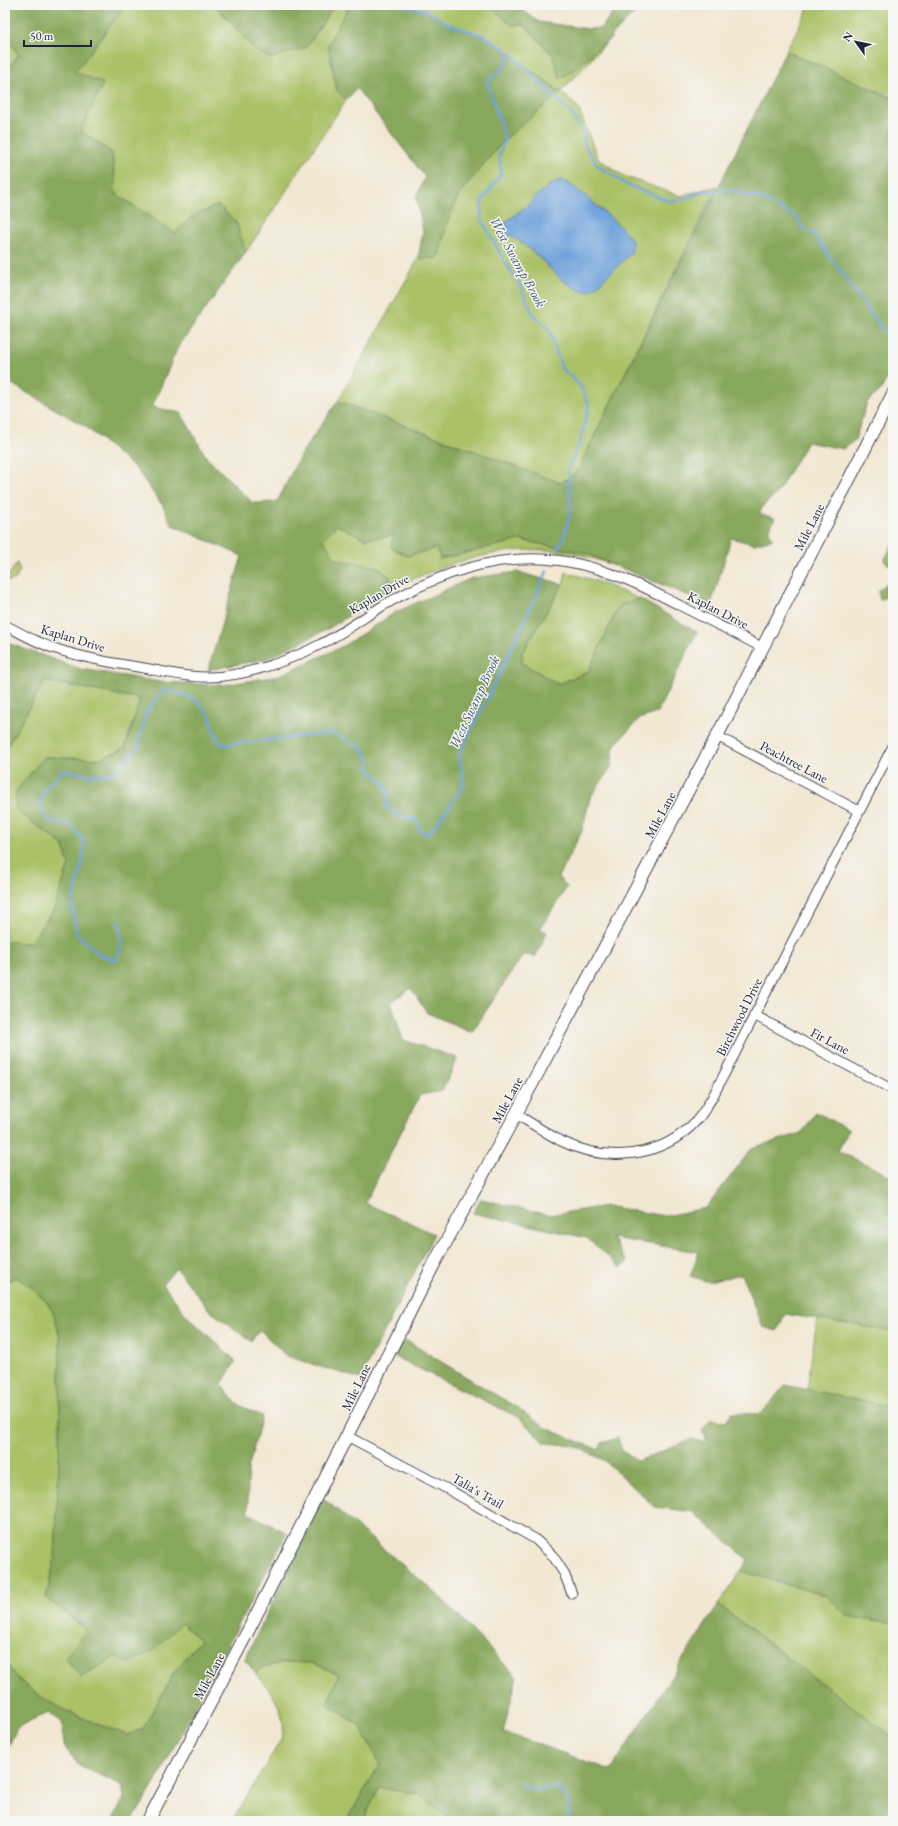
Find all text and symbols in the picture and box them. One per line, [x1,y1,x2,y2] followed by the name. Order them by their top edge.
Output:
[24,22,91,48] scale bar
[836,22,876,62] north arrow
[30,28,54,44] text: 50 m
[839,29,856,44] text: N
[486,214,551,311] water label: West Swamp Brook
[790,501,828,553] street label: Mile Lane
[346,570,412,618] street label: Kaplan Drive
[685,587,751,633] street label: Kaplan Drive
[39,620,107,656] street label: Kaplan Drive
[445,652,504,751] water label: West Swamp Brook
[757,737,831,787] street label: Peachtree Lane
[641,789,679,841] street label: Mile Lane
[712,975,766,1059] street label: Birchwood Drive
[808,1024,852,1058] street label: Fir Lane
[488,1074,526,1126] street label: Mile Lane
[337,1361,375,1413] street label: Mile Lane
[449,1469,507,1513] street label: Talia's Trail
[190,1650,228,1702] street label: Mile Lane

